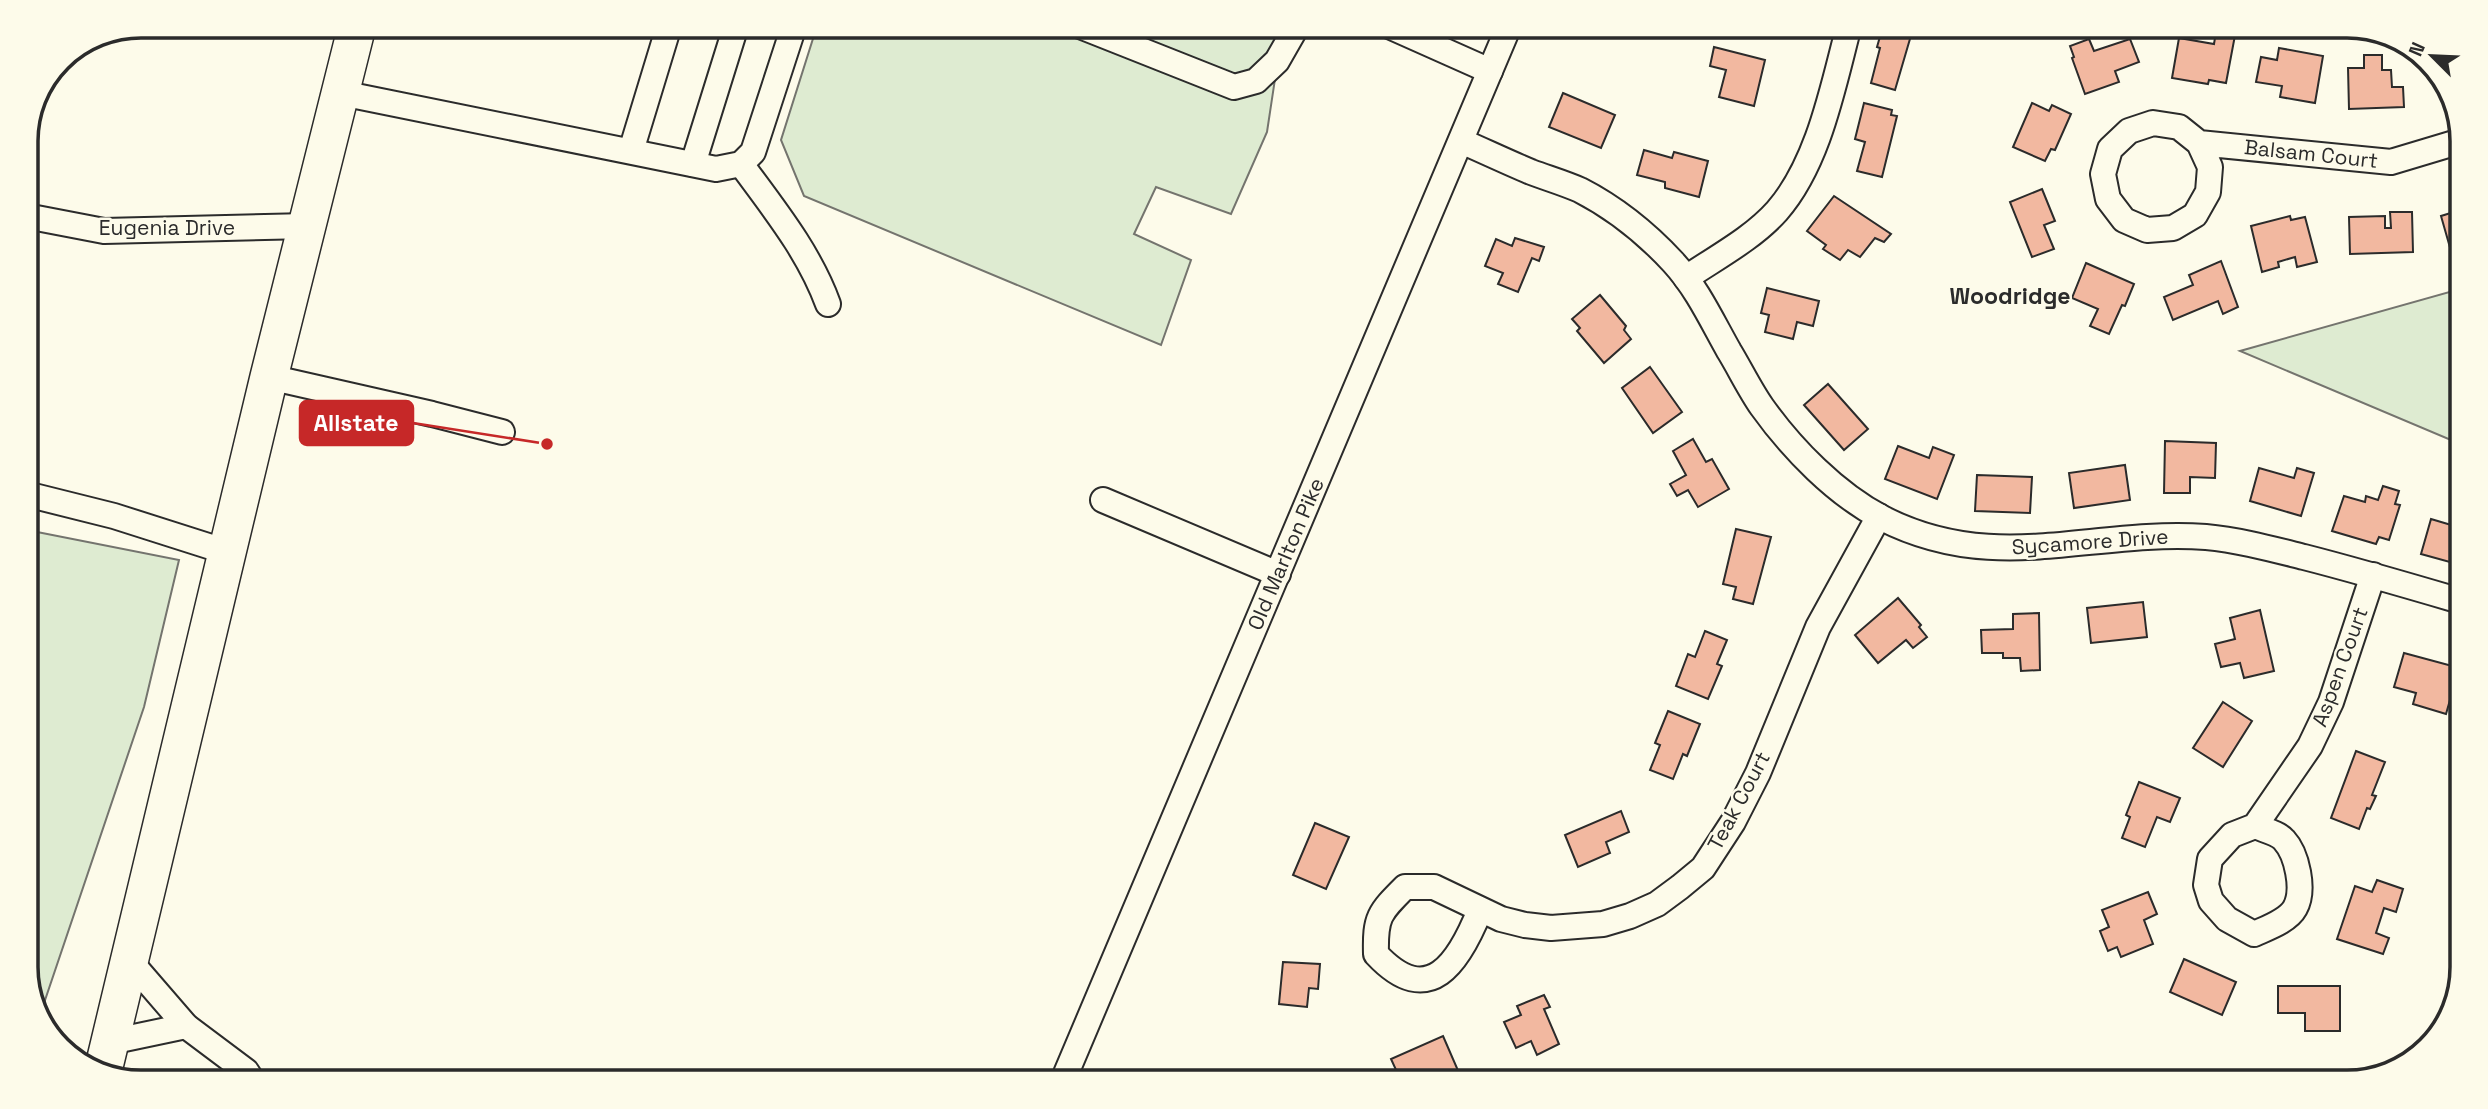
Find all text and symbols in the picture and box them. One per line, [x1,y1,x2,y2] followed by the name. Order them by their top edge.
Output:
[2397,21,2467,91] north arrow
[2403,38,2431,60] text: N
[2243,133,2379,174] street label: Balsam Court
[99,214,235,241] street label: Eugenia Drive
[1949,281,2071,311] district label: Woodridge
[300,401,413,445] callout: Allstate
[314,408,398,438] text: Allstate
[1241,474,1330,634] street label: Old Marlton Pike
[2011,523,2169,560] street label: Sycamore Drive
[2305,603,2374,730] street label: Aspen Court
[1701,747,1776,855] street label: Teak Court

